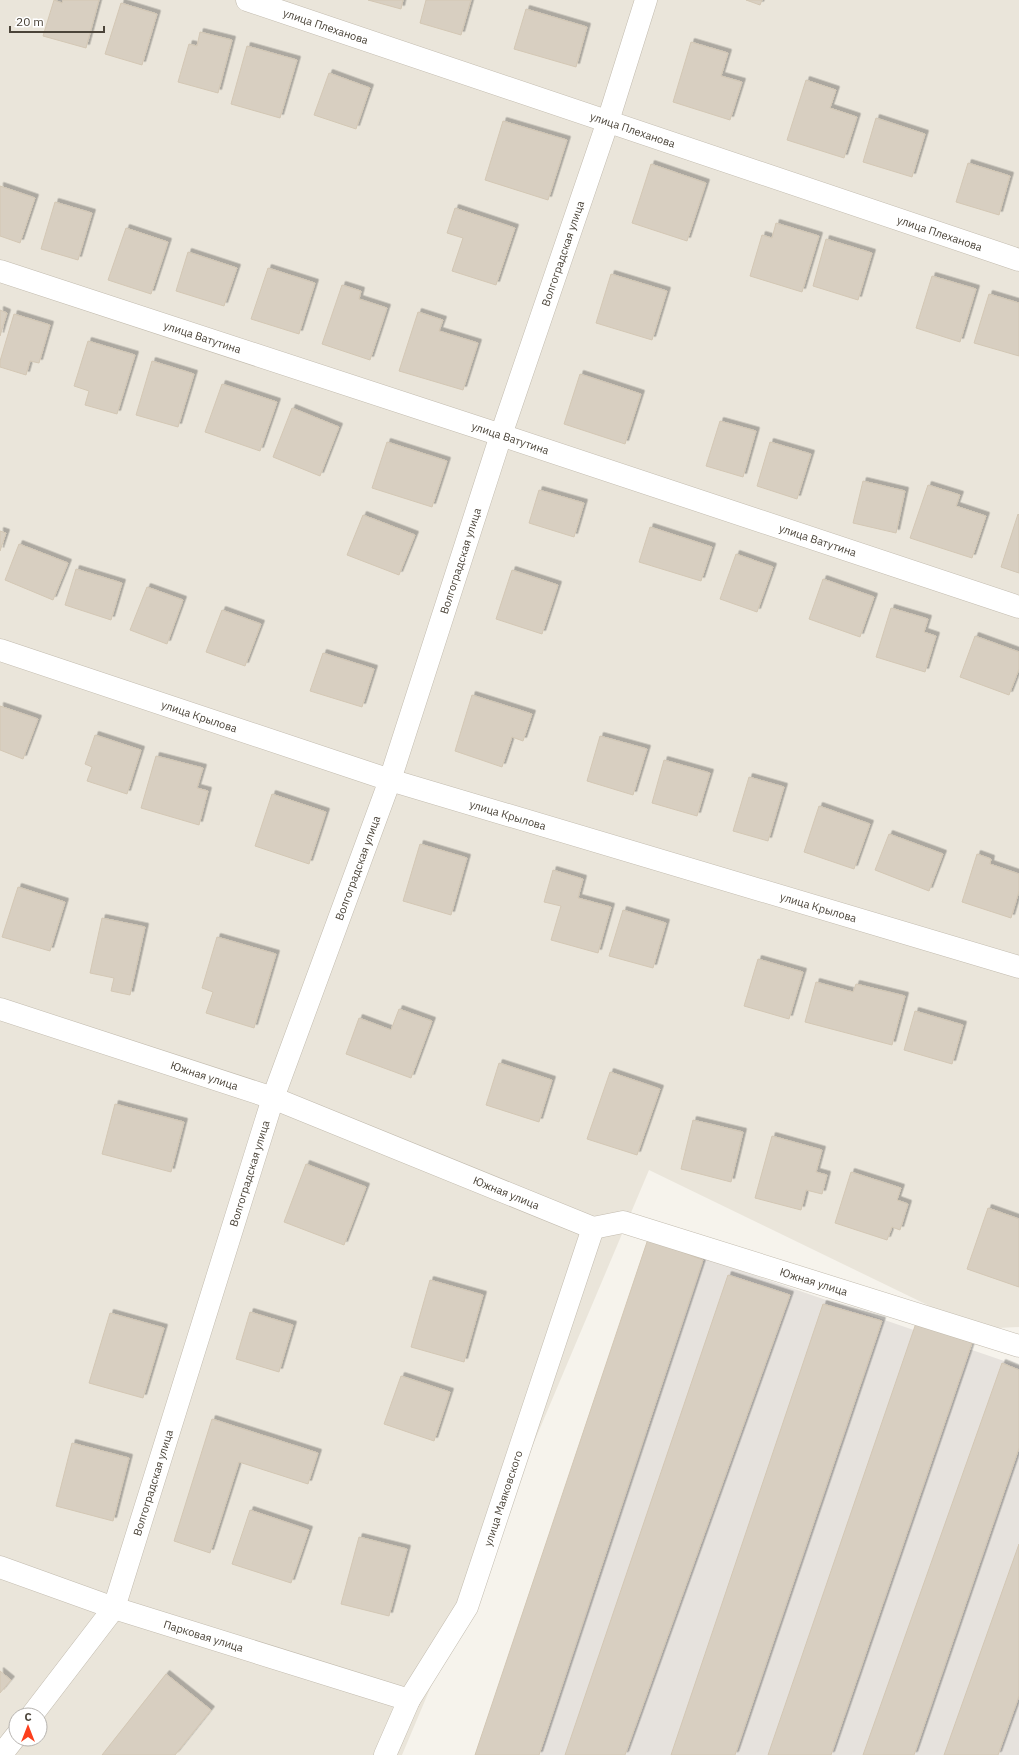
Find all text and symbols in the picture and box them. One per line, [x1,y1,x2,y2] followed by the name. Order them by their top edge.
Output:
[281,6,370,47] street label: улица Плеханова
[10,8,104,34] scale bar
[16,14,44,29] text: 20 m
[588,109,677,151] street label: улица Плеханова
[538,199,587,308] street label: Волгоградская улица
[895,212,984,254] street label: улица Плеханова
[162,318,243,357] street label: улица Ватутина
[470,419,551,458] street label: улица Ватутина
[437,506,484,616] street label: Волгоградская улица
[777,521,859,560] street label: улица Ватутина
[159,697,239,736] street label: улица Крылова
[468,797,548,833] street label: улица Крылова
[332,814,383,922] street label: Волгоградская улица
[778,889,858,925] street label: улица Крылова
[169,1058,240,1093] street label: Южная улица
[226,1118,273,1228] street label: Волгоградская улица
[471,1173,542,1213] street label: Южная улица
[778,1265,849,1299] street label: Южная улица
[130,1428,176,1538] street label: Волгоградская улица
[481,1449,526,1548] street label: улица Маяковского
[162,1617,245,1655] street label: Парковая улица
[8,1707,48,1747] north arrow
[24,1710,32,1724] text: С

